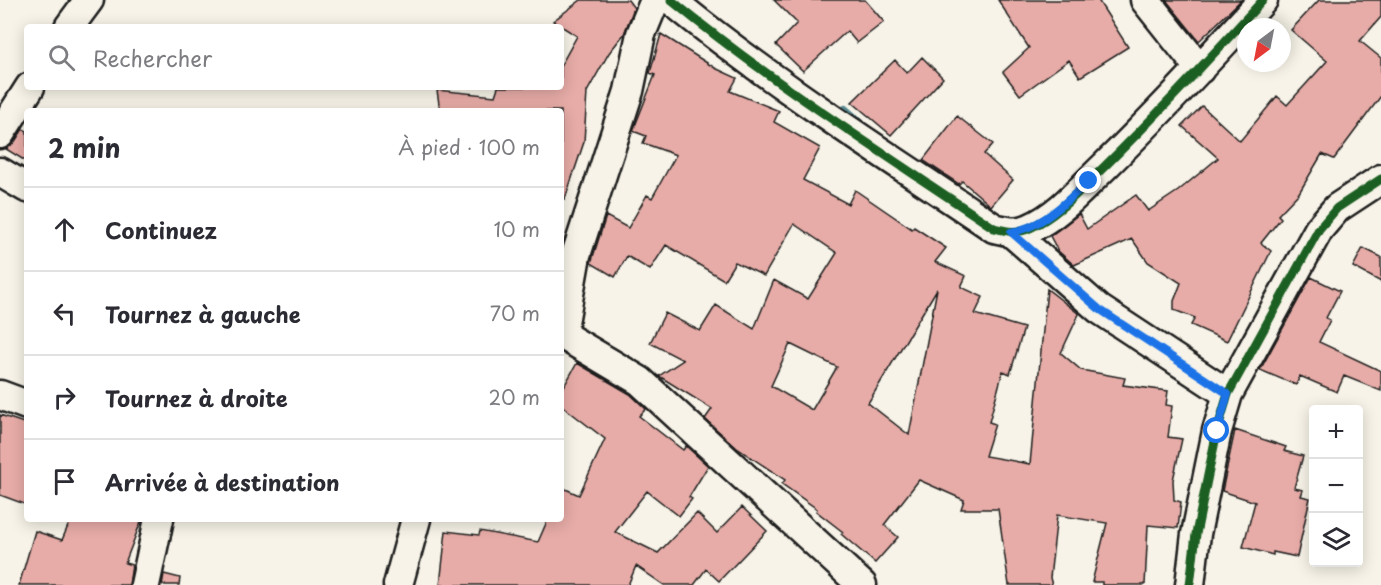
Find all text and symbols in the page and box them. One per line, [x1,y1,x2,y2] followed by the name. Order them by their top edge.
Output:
[1237,18,1291,72] north arrow
[24,24,564,90] search box
[45,41,78,74] icon: search
[93,41,212,74] text: Rechercher
[48,128,121,167] text: 2 min
[398,132,540,162] text: À pied · 100 m
[1075,167,1101,193] route end
[48,213,81,246] icon: ahead
[105,213,217,246] text: Continuez
[493,214,540,244] text: 10 m
[48,297,81,330] icon: left
[105,297,301,330] text: Tournez à gauche
[490,298,540,328] text: 70 m
[48,381,81,414] icon: right
[105,381,288,414] text: Tournez à droite
[488,382,540,412] text: 20 m
[1309,405,1363,567] map controls
[1309,405,1363,459] button: +
[1203,417,1229,443] route start
[1309,459,1363,513] button: −
[48,465,81,498] icon: arrive
[105,465,339,498] text: Arrivée à destination
[1309,513,1363,567] button: layers

